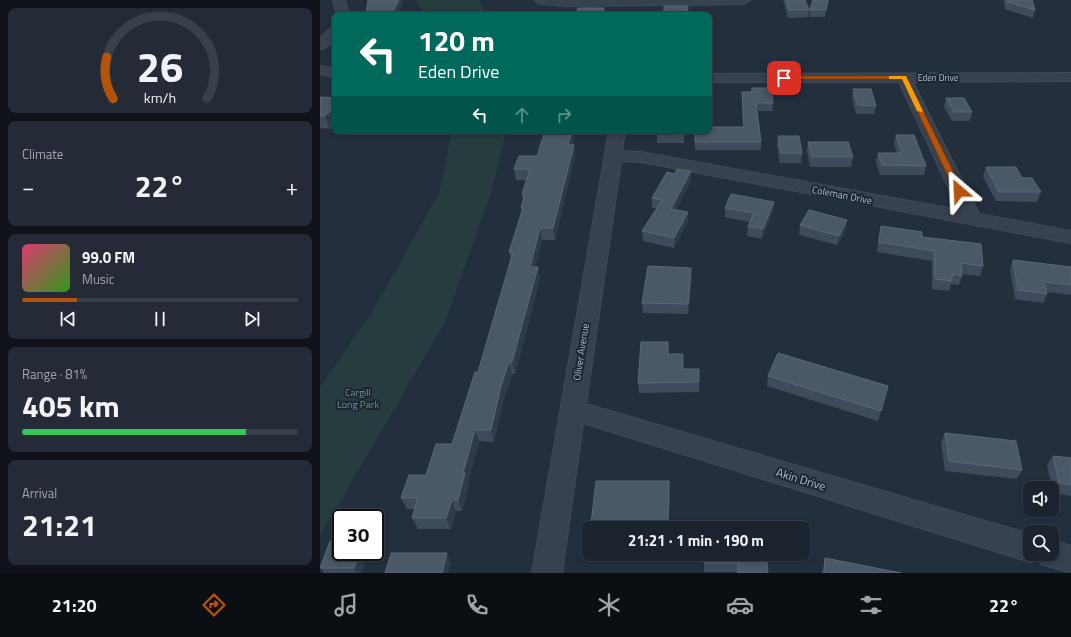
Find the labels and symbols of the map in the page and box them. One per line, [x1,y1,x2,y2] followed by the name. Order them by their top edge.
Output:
[767,61,801,95] pin
[918,71,959,84] street label: Eden Drive
[938,170,980,212] position arrow
[811,182,873,208] street label: Coleman Drive
[569,322,593,382] street label: Oliver Avenue
[337,385,379,412] park label: Cargill Long Park
[774,462,828,496] street label: Akin Drive
[332,509,384,561] speed limit sign: 30

